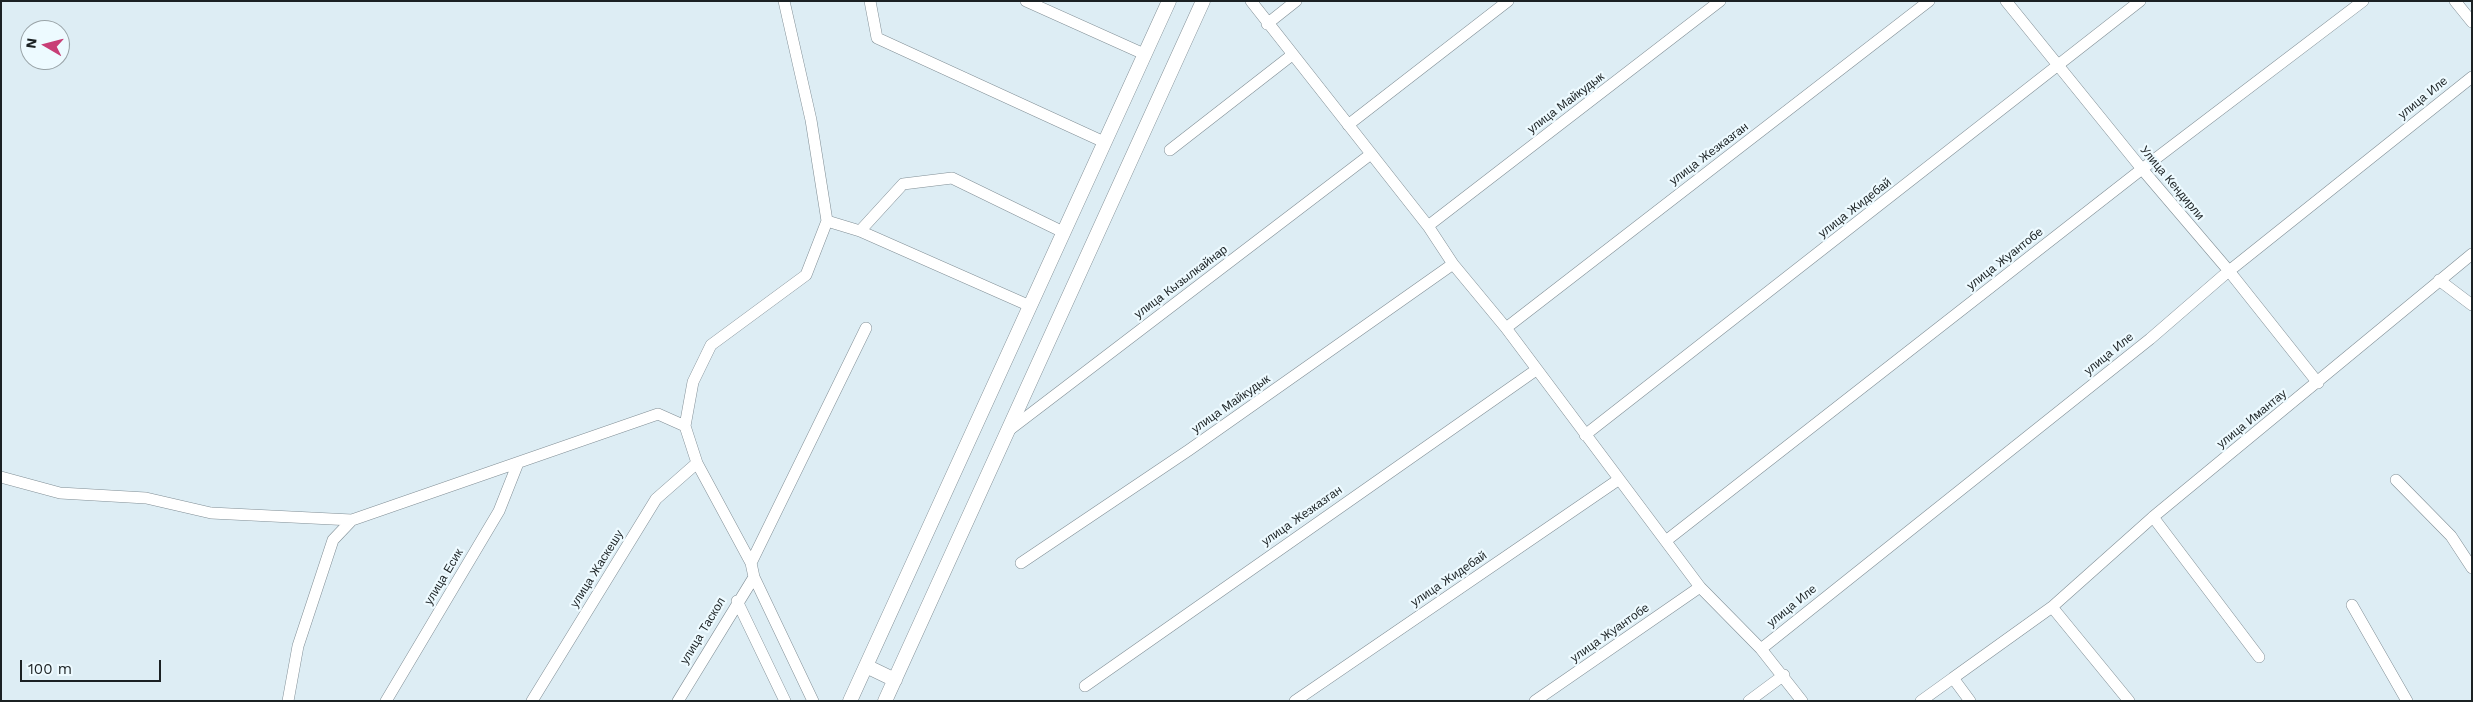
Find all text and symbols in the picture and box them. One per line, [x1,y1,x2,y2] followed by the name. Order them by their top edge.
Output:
[20,20,70,70] north arrow
[22,37,40,49] text: N
[1525,69,1607,137] street label: улица Майкудык
[2395,74,2451,122] street label: улица Иле
[1667,120,1751,188] street label: улица Жезказган
[2137,143,2207,223] street label: Улица Кендирли
[1816,175,1894,241] street label: улица Жидебай
[1964,225,2046,293] street label: улица Жуантобе
[1132,242,1230,322] street label: улица Кызылкайнар
[2081,330,2137,378] street label: улица Иле
[1189,372,1273,436] street label: улица Майкудык
[2214,387,2290,451] street label: улица Имантау
[1259,483,1345,549] street label: улица Жезказган
[567,528,627,610] street label: улица Жаскешу
[422,546,466,608] street label: улица Есик
[1408,548,1490,610] street label: улица Жидебай
[1764,582,1820,630] street label: улица Иле
[677,595,729,667] street label: улица Таскол
[1568,601,1652,665] street label: улица Жуантобе
[22,650,164,682] scale bar
[28,660,72,678] text: 100 m

